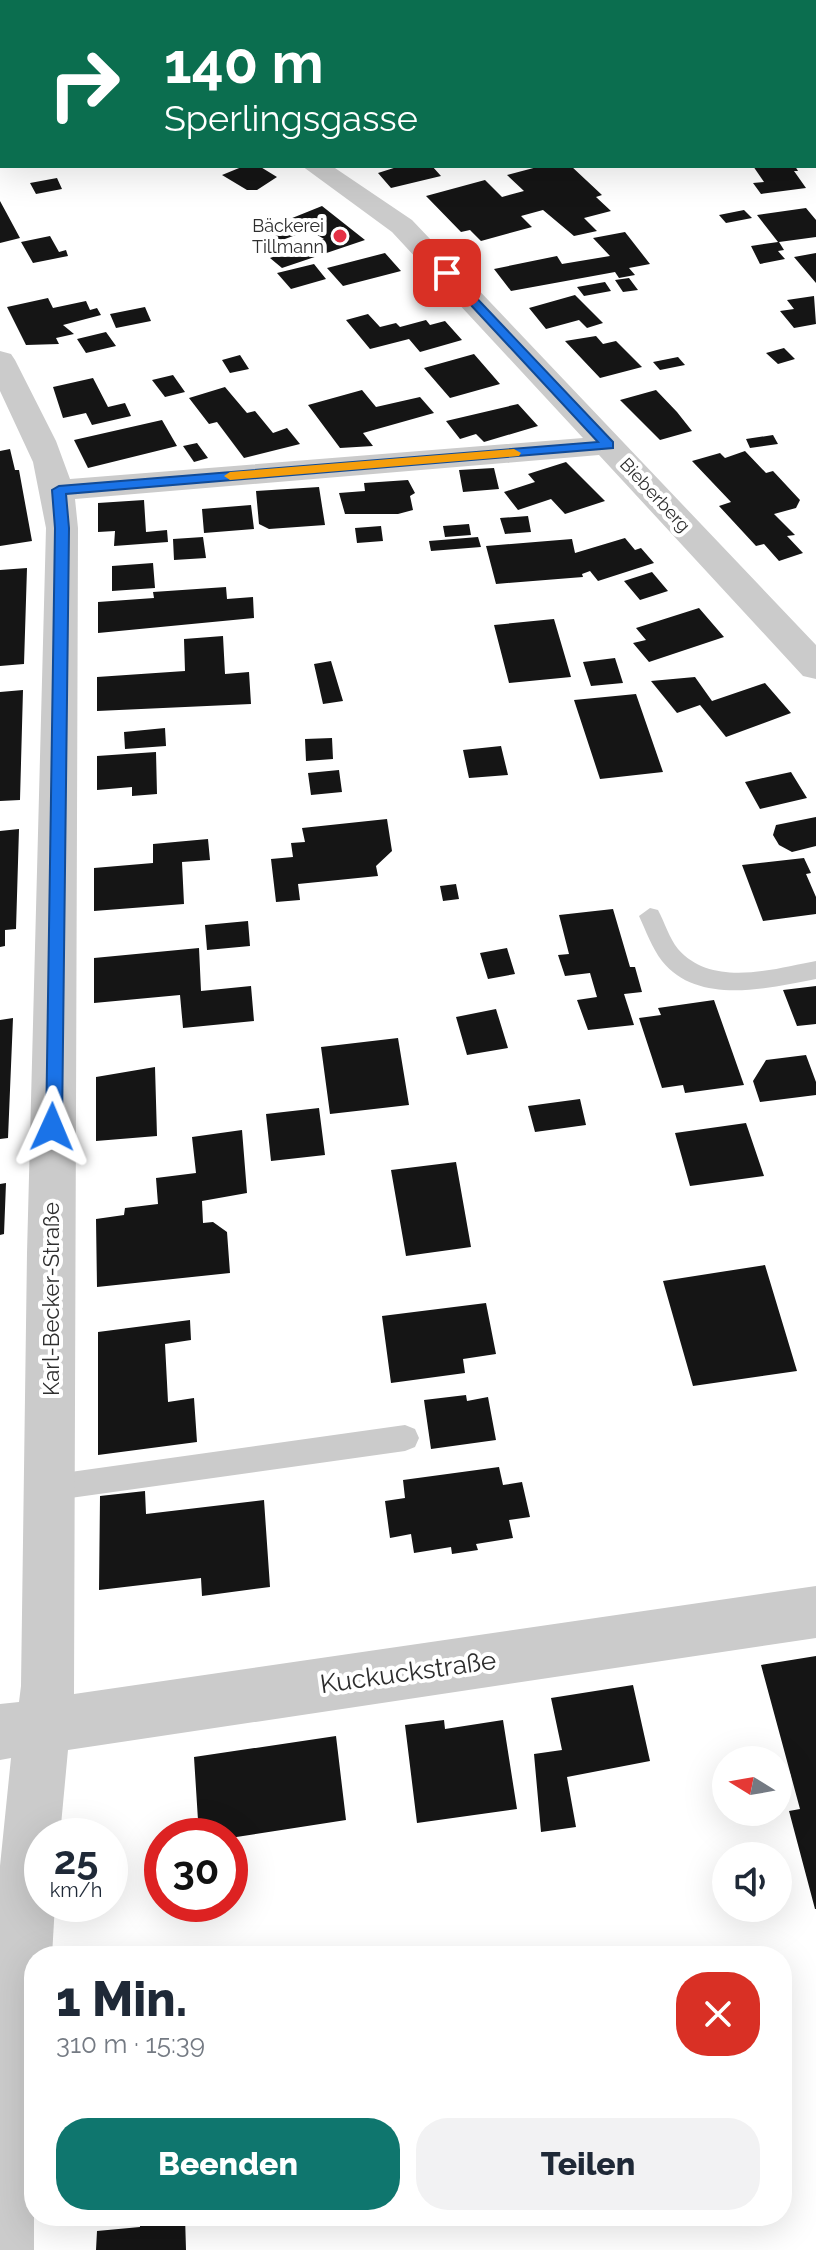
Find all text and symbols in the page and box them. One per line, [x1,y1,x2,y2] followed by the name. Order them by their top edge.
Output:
[164,30,324,96] text: 140 m
[32,32,136,136] icon: right
[164,97,418,139] text: Sperlingsgasse
[252,215,324,257] place label: Bäckerei Tillmann
[331,227,349,245] marker: Bäckerei Tillmann
[413,239,481,307] pin
[425,251,469,295] icon: arrive
[616,453,695,536] street label: Bieberberg
[10,1085,94,1169] position arrow
[38,1202,64,1396] street label: Karl-Becker-Straße
[318,1645,498,1699] street label: Kuckuckstraße
[712,1746,792,1826] north arrow
[712,1746,792,1922] map controls
[144,1818,248,1922] speed limit sign: 30
[54,1836,98,1883] text: 25
[712,1842,792,1922] button: sound
[50,1878,102,1902] text: km/h
[56,1971,187,2027] text: 1 Min.
[676,1972,760,2056] button: close
[56,2029,205,2059] text: 310 m · 15:39
[56,2118,400,2210] button: Beenden
[416,2118,760,2210] button: Teilen

